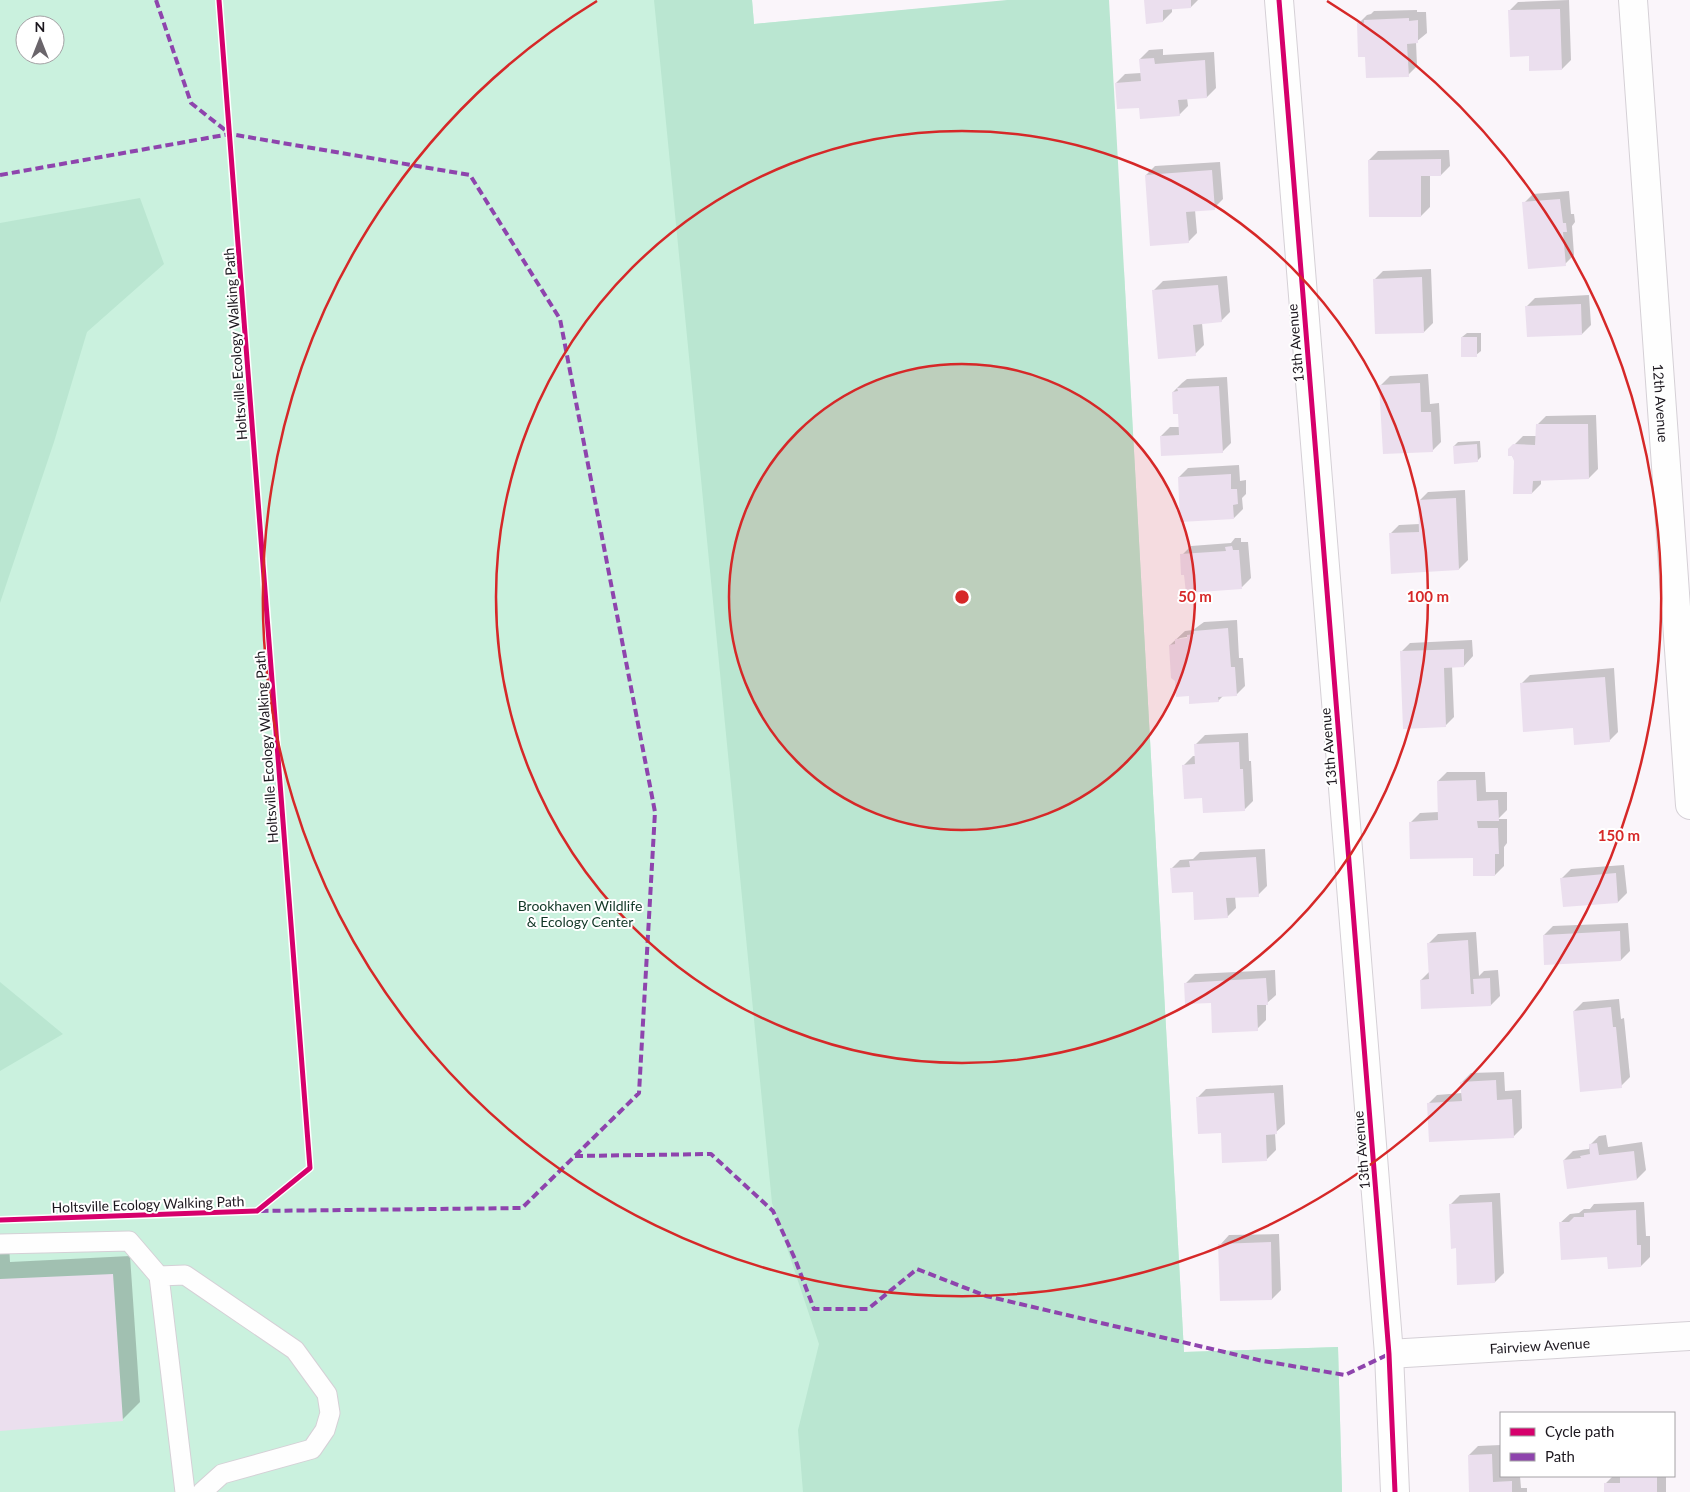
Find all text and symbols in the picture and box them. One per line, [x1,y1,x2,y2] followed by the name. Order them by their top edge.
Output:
[15,15,65,65] north arrow
[35,18,45,35] text: N
[220,247,250,441] street label: Holtsville Ecology Walking Path
[1283,303,1307,383] street label: 13th Avenue
[1650,363,1673,443] street label: 12th Avenue
[1178,587,1212,605] text: 50 m
[1407,587,1449,605] text: 100 m
[953,588,971,606] centre of rings
[251,650,281,844] street label: Holtsville Ecology Walking Path
[1316,707,1340,787] street label: 13th Avenue
[1598,826,1640,844] text: 150 m
[518,897,642,930] park label: Brookhaven Wildlife & Ecology Center
[1349,1110,1373,1190] street label: 13th Avenue
[51,1192,245,1216] street label: Holtsville Ecology Walking Path
[1489,1333,1590,1356] street label: Fairview Avenue
[1500,1412,1675,1477] legend
[1545,1422,1614,1440] text: Cycle path
[1545,1447,1575,1465] text: Path

